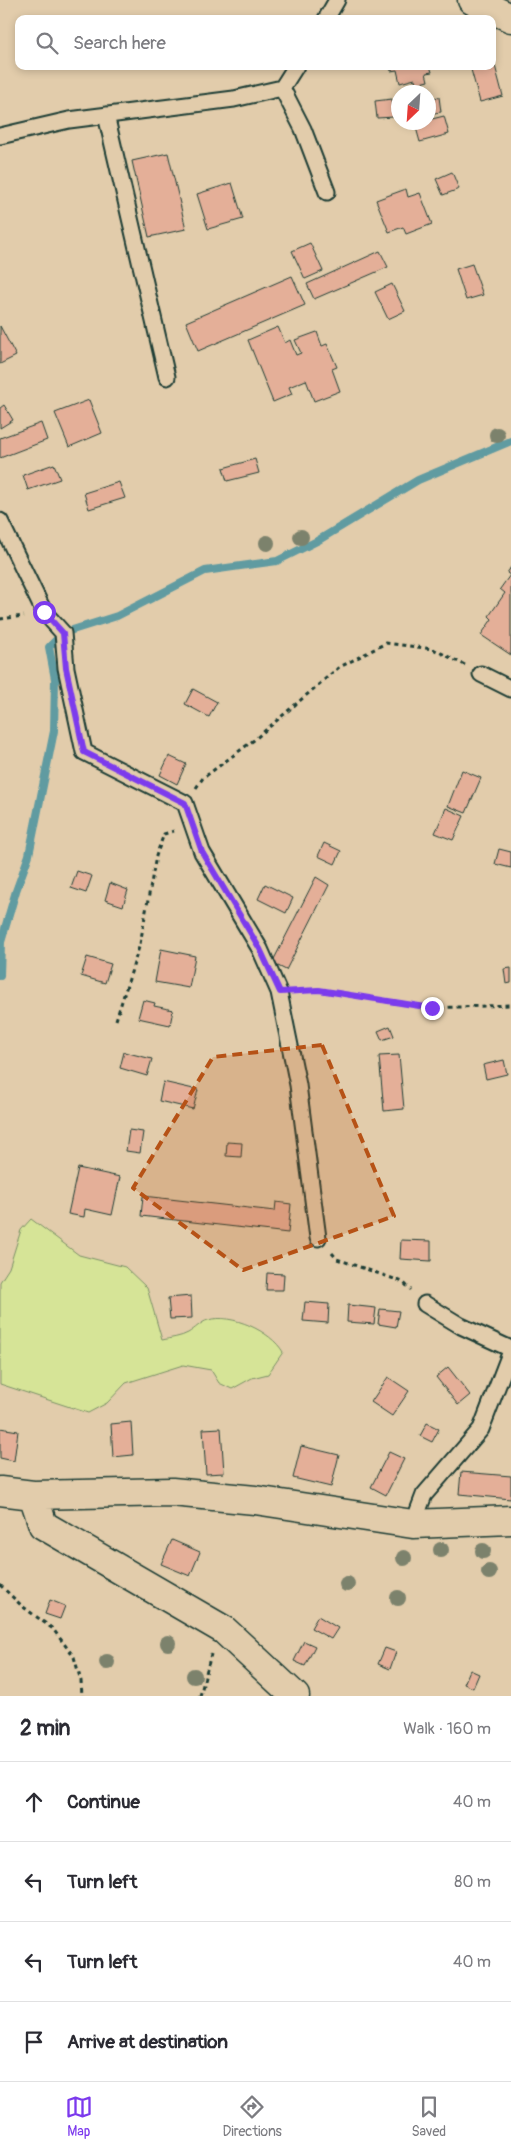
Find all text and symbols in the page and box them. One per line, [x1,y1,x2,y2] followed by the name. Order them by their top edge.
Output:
[15,15,496,70] search box
[33,29,61,57] icon: search
[73,31,166,55] text: Search here
[391,85,436,130] north arrow
[33,601,56,624] route start
[421,997,444,1020] route end
[20,1715,70,1742] text: 2 min
[403,1719,491,1739] text: Walk · 160 m
[20,1788,48,1816] icon: ahead
[67,1790,140,1814] text: Continue
[453,1792,491,1812] text: 40 m
[20,1868,48,1896] icon: left
[67,1870,137,1894] text: Turn left
[454,1872,491,1892] text: 80 m
[20,1948,48,1976] icon: left
[67,1950,137,1974] text: Turn left
[453,1952,491,1972] text: 40 m
[20,2028,48,2056] icon: arrive
[67,2030,228,2054] text: Arrive at destination
[65,2093,93,2140] tab: Map
[222,2093,282,2140] tab: Directions
[411,2093,446,2140] tab: Saved

